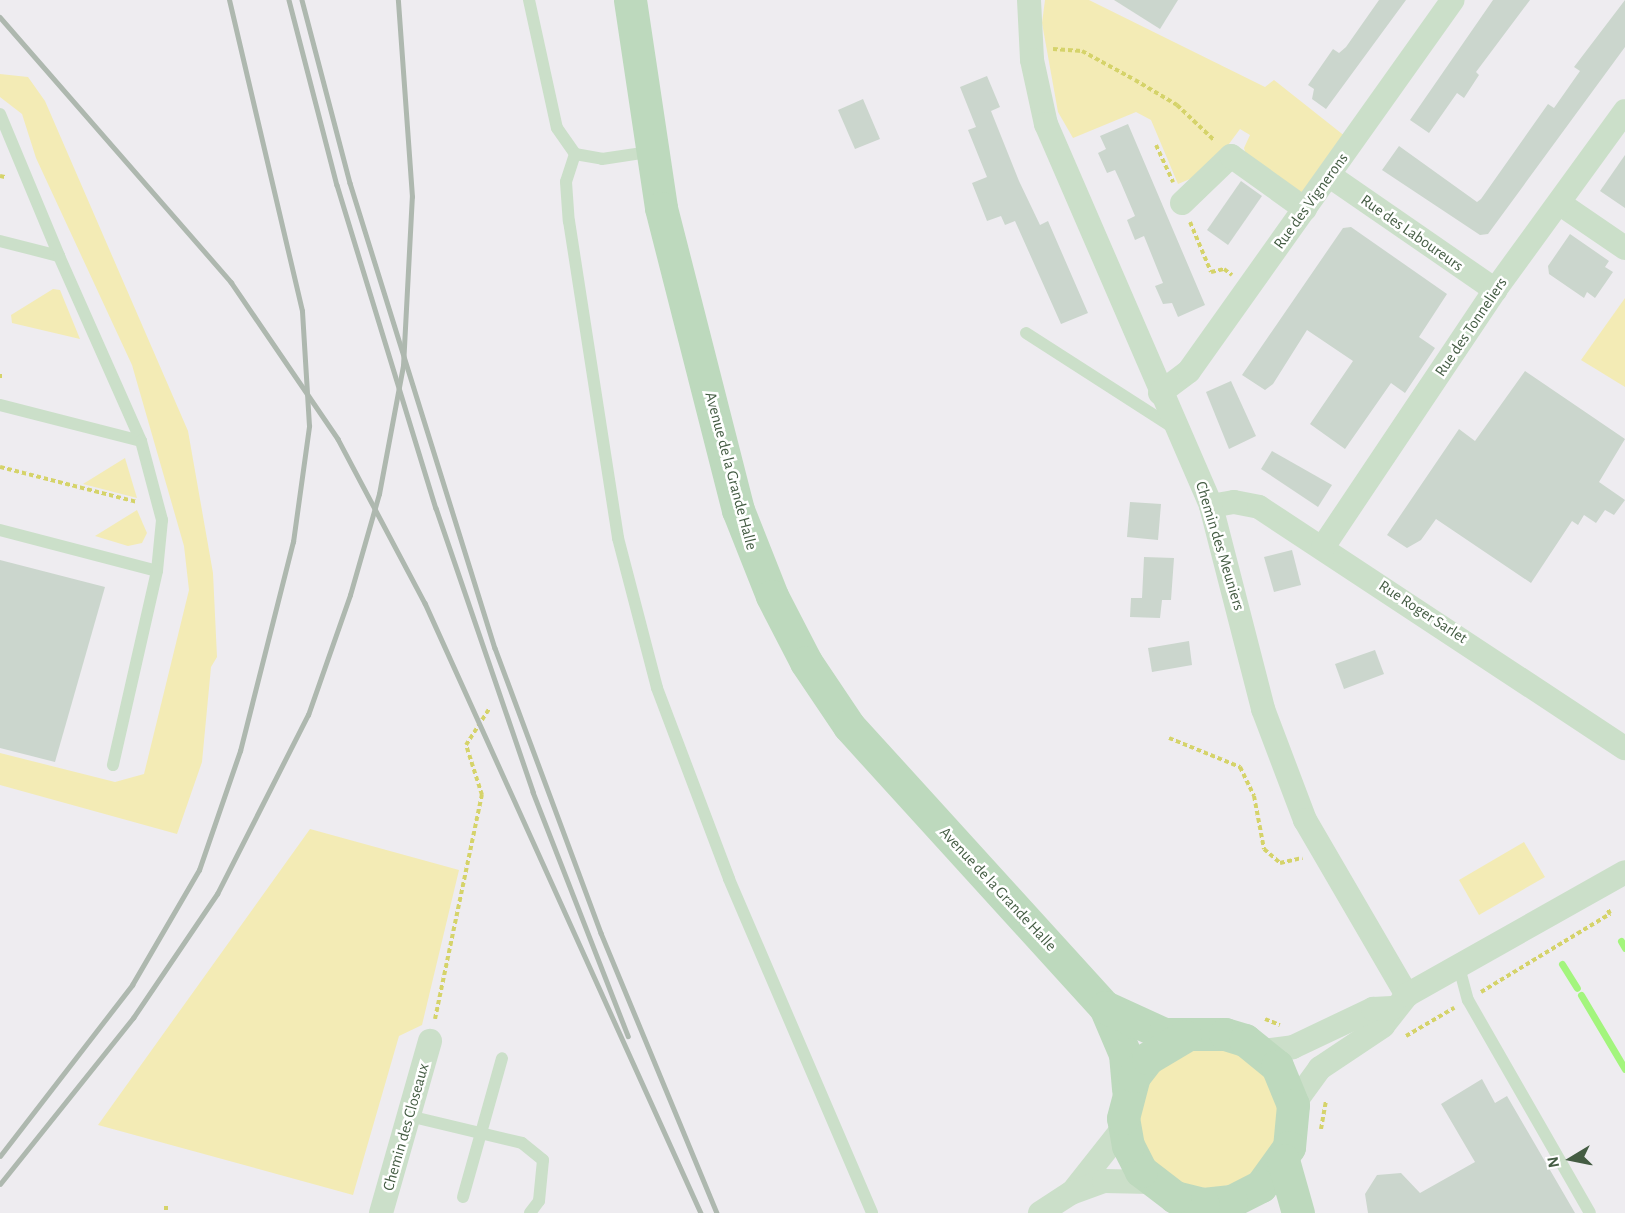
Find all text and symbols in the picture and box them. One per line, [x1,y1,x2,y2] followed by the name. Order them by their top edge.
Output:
[1270,149,1352,253] street label: Rue des Vignerons
[1357,191,1467,275] street label: Rue des Laboureurs
[1431,274,1511,380] street label: Rue des Tonneliers
[701,390,761,552] street label: Avenue de la Grande Halle
[1191,479,1249,613] street label: Chemin des Meuniers
[1375,576,1471,648] street label: Rue Roger Sarlet
[935,823,1061,955] street label: Avenue de la Grande Halle
[379,1061,433,1193] street label: Chemin des Closeaux
[1541,1129,1601,1189] north arrow
[1544,1155,1562,1169] text: N

